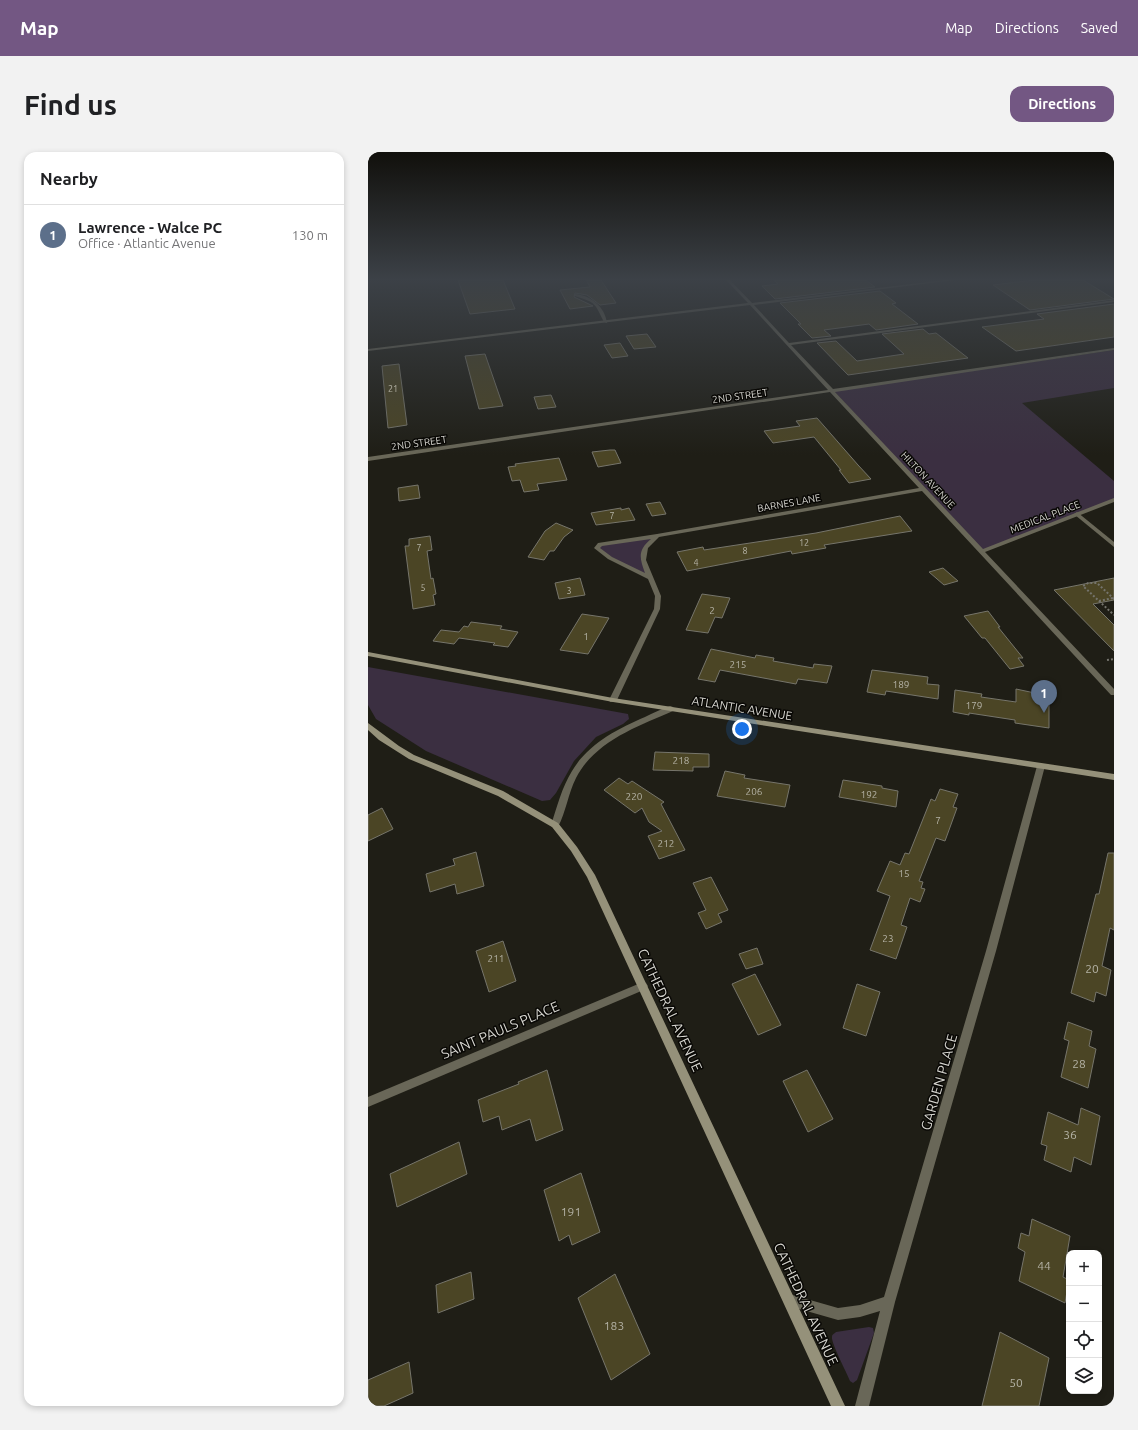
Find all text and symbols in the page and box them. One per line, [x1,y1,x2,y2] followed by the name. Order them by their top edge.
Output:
[20,17,59,39] text: Map
[945,20,973,36] text: Map
[995,20,1059,36] text: Directions
[1081,20,1118,36] text: Saved
[1010,86,1114,122] button: Directions
[24,89,117,120] text: Find us
[40,169,98,188] text: Nearby
[78,219,222,236] text: Lawrence - Walce PC
[49,228,57,242] text: 1
[292,228,328,242] text: 130 m
[78,236,216,250] text: Office · Atlantic Avenue
[388,384,398,394] house number: 21
[712,387,769,405] street label: 2ND STREET
[391,434,448,452] street label: 2ND STREET
[899,449,957,511] street label: HILTON AVENUE
[757,492,822,514] street label: BARNES LANE
[1009,499,1082,535] street label: MEDICAL PLACE
[609,511,615,521] house number: 7
[799,538,809,548] house number: 12
[416,543,422,553] house number: 7
[742,546,748,556] house number: 8
[693,558,699,568] house number: 4
[420,583,426,593] house number: 5
[566,586,572,596] house number: 3
[709,605,715,616] house number: 2
[583,631,589,642] house number: 1
[730,659,746,670] house number: 215
[893,679,909,690] house number: 189
[1031,680,1057,713] pin: 1
[691,694,793,722] street label: ATLANTIC AVENUE
[966,700,982,711] house number: 179
[732,719,752,739] your location
[673,755,690,766] house number: 218
[746,786,763,797] house number: 206
[861,789,877,800] house number: 192
[626,791,643,802] house number: 220
[935,815,941,826] house number: 7
[658,838,674,849] house number: 212
[898,868,910,879] house number: 15
[882,933,894,944] house number: 23
[635,946,706,1074] street label: CATHEDRAL AVENUE
[488,953,504,964] house number: 211
[1085,962,1099,975] house number: 20
[439,998,562,1062] street label: SAINT PAULS PLACE
[918,1032,960,1132] street label: GARDEN PLACE
[1072,1057,1086,1070] house number: 28
[1063,1128,1077,1141] house number: 36
[561,1205,581,1218] house number: 191
[771,1240,842,1368] street label: CATHEDRAL AVENUE
[1066,1250,1102,1394] map controls
[1066,1250,1102,1286] button: +
[1037,1259,1051,1272] house number: 44
[1066,1286,1102,1322] button: −
[604,1319,624,1332] house number: 183
[1066,1322,1102,1358] button: locate
[1066,1358,1102,1394] button: layers
[1009,1376,1023,1389] house number: 50

